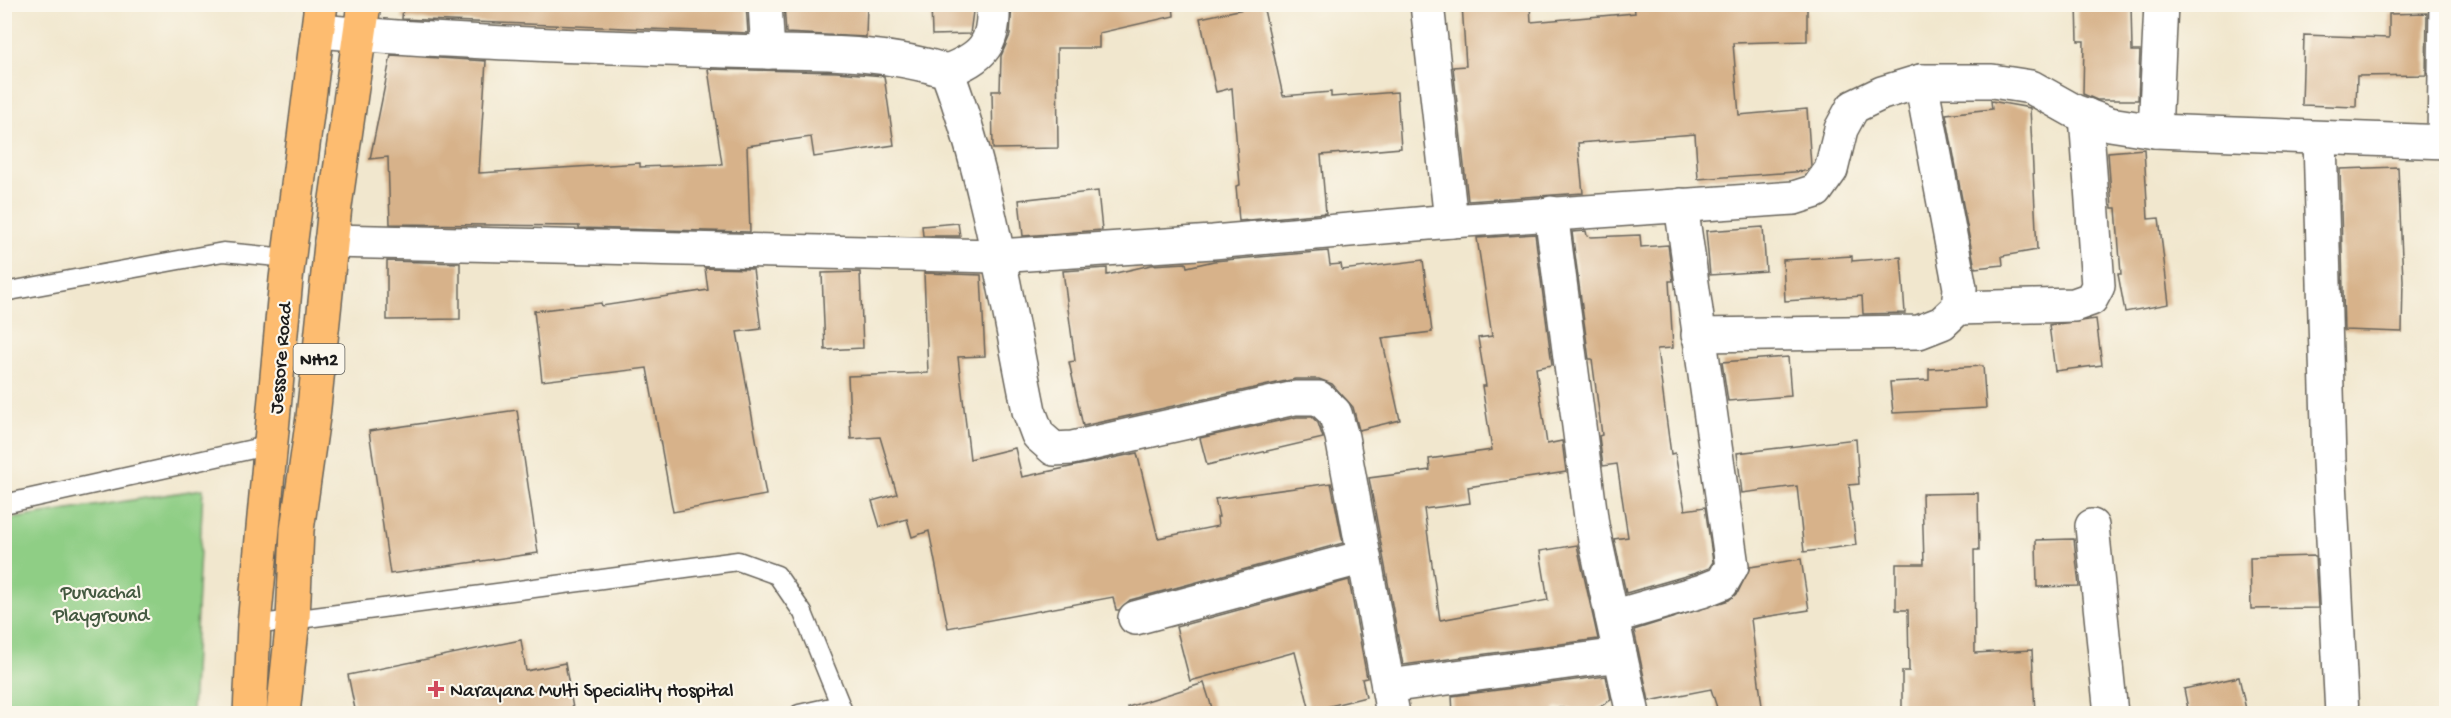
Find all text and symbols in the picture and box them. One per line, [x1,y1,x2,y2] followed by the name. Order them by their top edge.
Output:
[266,299,299,415] street label: Jessore Road
[294,344,344,374] road number: NH12
[52,583,151,629] park label: Purvachal Playground
[427,680,445,698] marker: Narayana Multi Speciality Hospital
[450,681,734,704] place label: Narayana Multi Speciality Hospital

